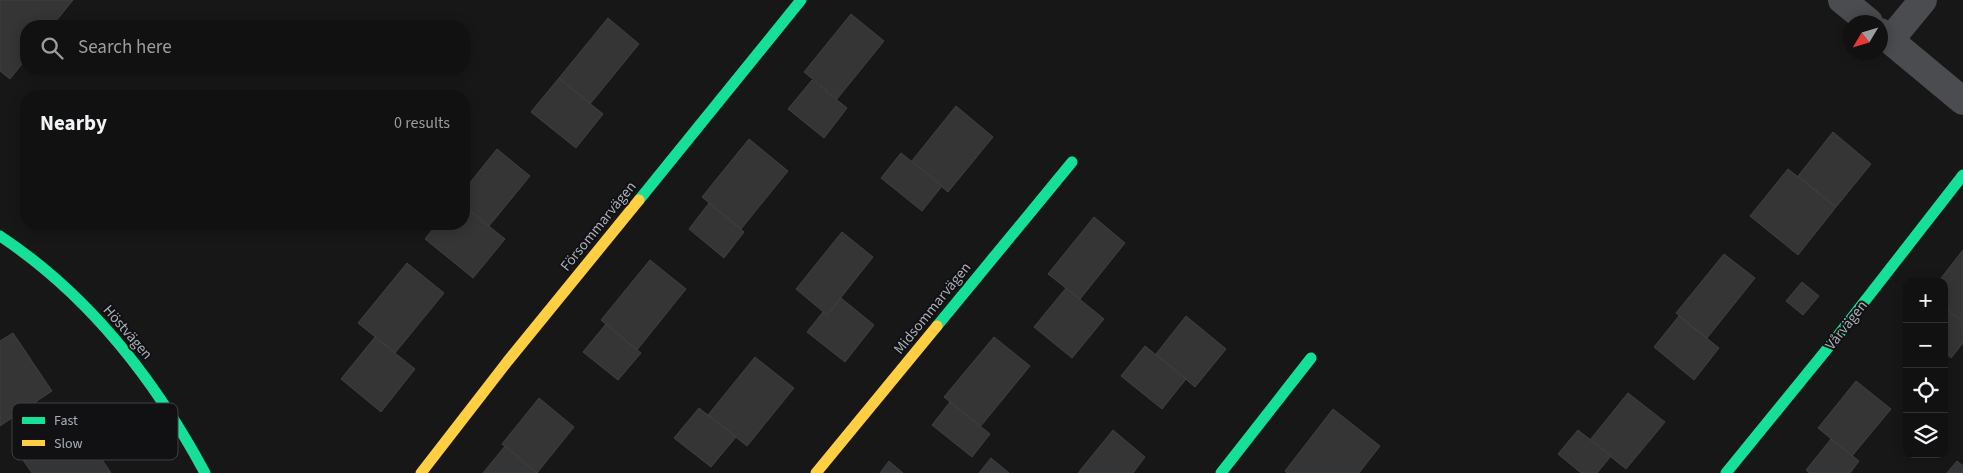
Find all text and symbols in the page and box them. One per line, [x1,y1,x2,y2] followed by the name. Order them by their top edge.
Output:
[1843,15,1888,60] north arrow
[20,20,470,75] search box
[38,34,66,62] icon: search
[78,34,172,61] text: Search here
[40,108,107,138] text: Nearby
[394,112,450,134] text: 0 results
[556,177,641,276] street label: Försommarvägen
[889,258,976,359] street label: Midsommarvägen
[1903,278,1948,458] map controls
[1903,278,1948,323] button: +
[1820,296,1872,355] street label: Vårvägen
[98,300,157,364] street label: Höstvägen
[1903,323,1948,368] button: −
[1903,368,1948,413] button: locate
[12,403,178,460] legend
[54,411,78,431] text: Fast
[1903,413,1948,458] button: layers
[54,434,83,454] text: Slow

